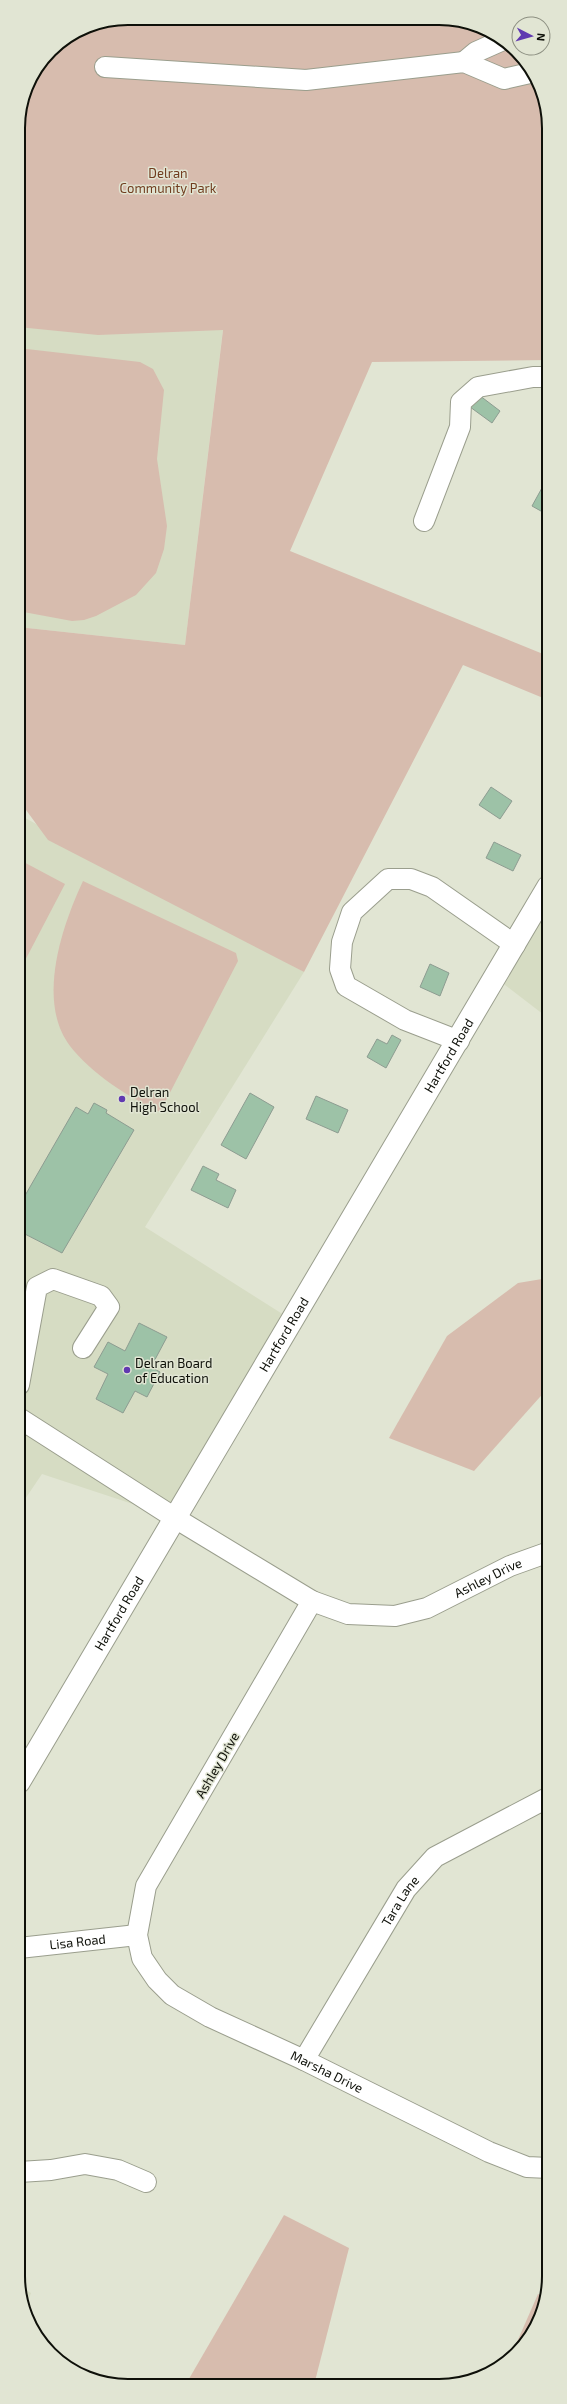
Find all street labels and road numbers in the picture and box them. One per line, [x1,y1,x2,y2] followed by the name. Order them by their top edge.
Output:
[420,1015,477,1096] street label: Hartford Road
[255,1294,312,1374] street label: Hartford Road
[451,1554,524,1601] street label: Ashley Drive
[91,1573,147,1653] street label: Hartford Road
[192,1729,242,1801] street label: Ashley Drive
[378,1872,422,1929] street label: Tara Lane
[49,1930,107,1953] street label: Lisa Road
[288,2047,366,2096] street label: Marsha Drive

